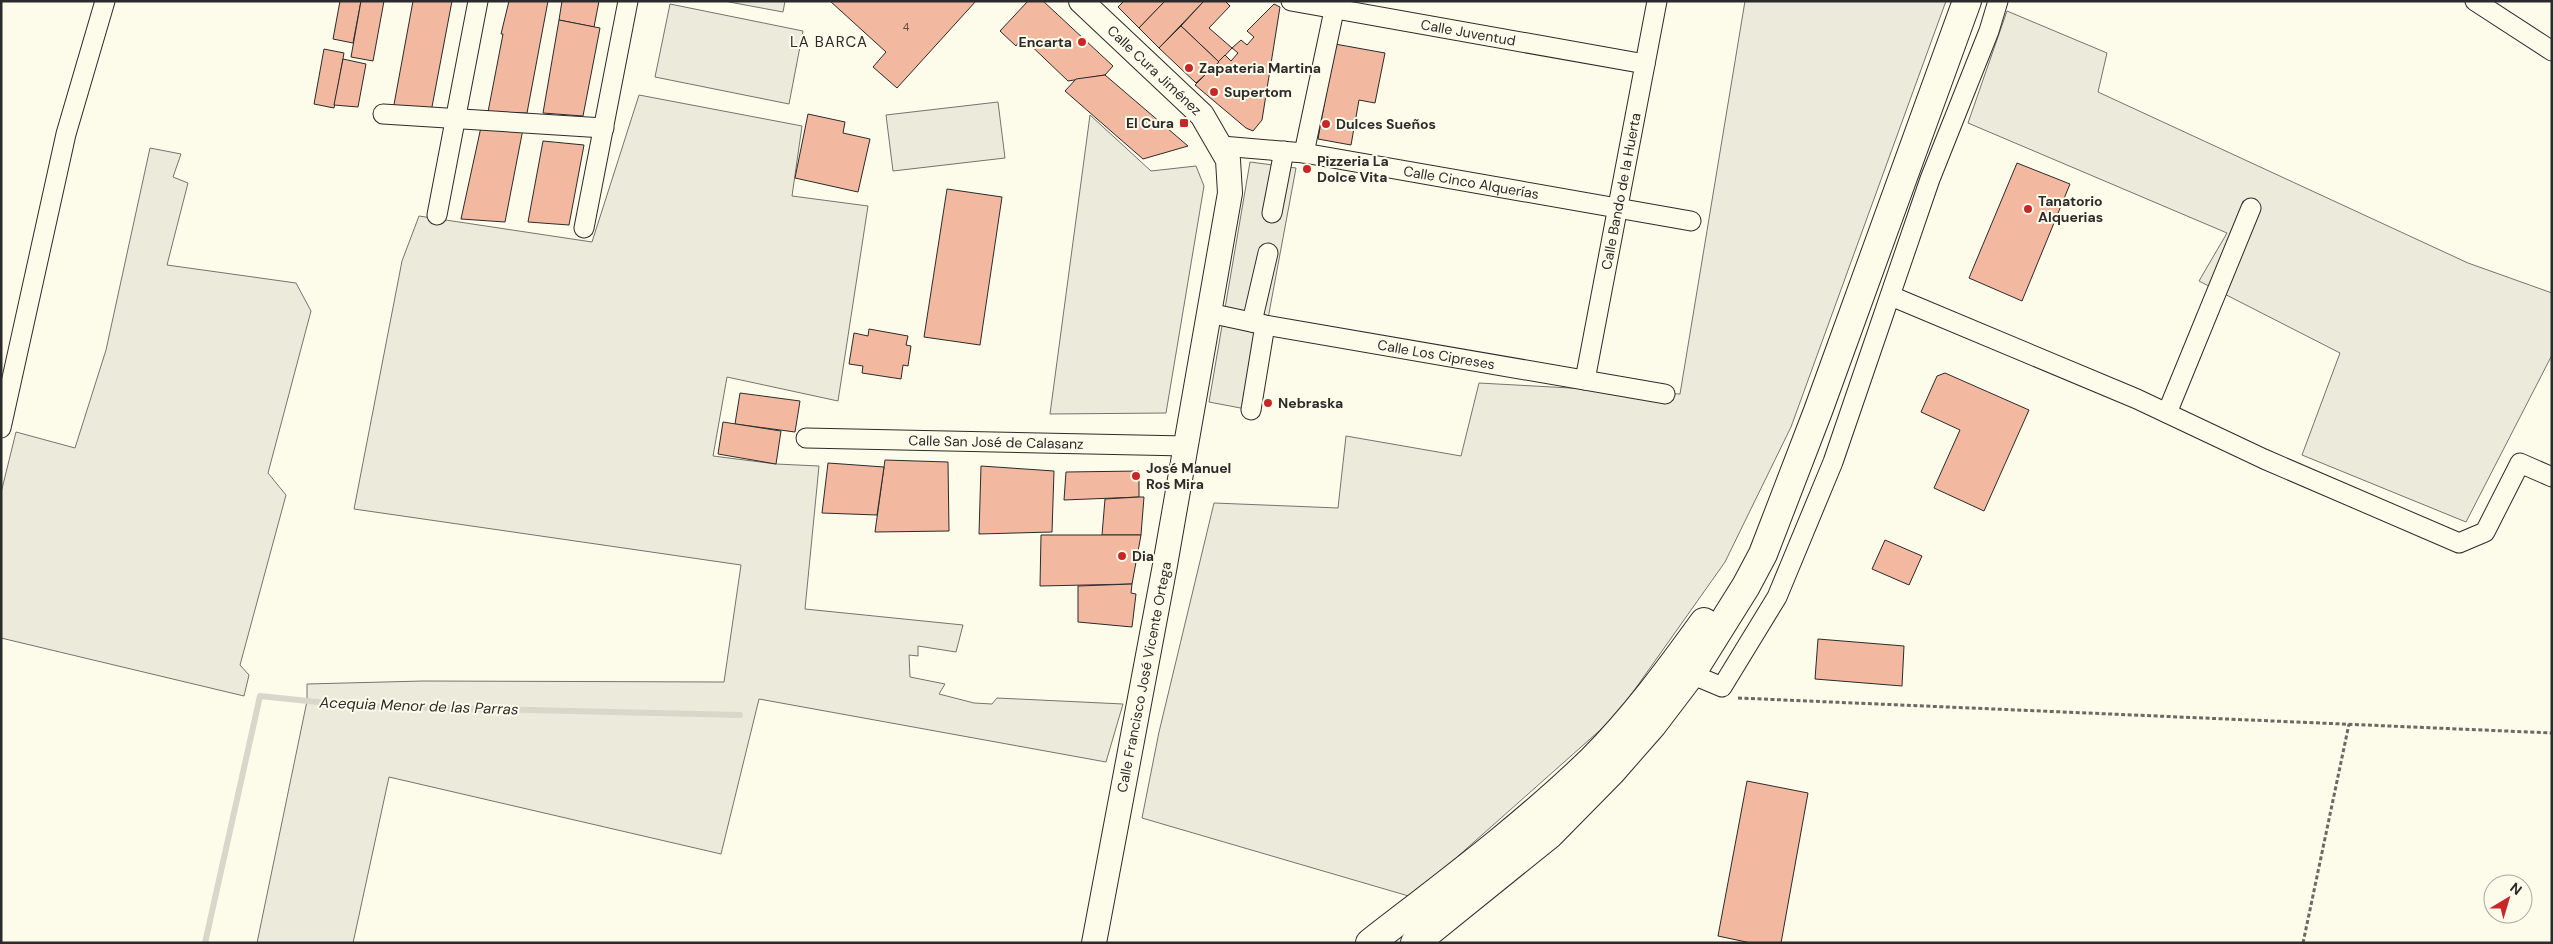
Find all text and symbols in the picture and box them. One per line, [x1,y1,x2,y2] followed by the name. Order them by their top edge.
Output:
[1419,15,1517,50] street label: Calle Juventud
[903,20,910,34] house number: 4
[1103,21,1206,119] street label: Calle Cura Jiménez
[790,32,868,52] district label: LA BARCA
[1019,33,1072,51] place label: Encarta
[1076,36,1088,48] marker: Encarta
[1199,59,1321,77] place label: Zapateria Martina
[1183,62,1195,74] marker: Zapateria Martina
[1224,83,1292,101] place label: Supertom
[1208,86,1220,98] marker: Supertom
[1597,111,1645,271] street label: Calle Bando de la Huerta
[1126,114,1174,132] place label: El Cura
[1336,115,1436,133] place label: Dulces Sueños
[1178,117,1190,129] marker: El Cura
[1320,118,1332,130] marker: Dulces Sueños
[1317,152,1389,186] place label: Pizzeria La Dolce Vita
[1402,162,1540,203] street label: Calle Cinco Alquerías
[1301,163,1313,175] marker: Pizzeria La Dolce Vita
[2038,192,2103,226] place label: Tanatorio Alquerias
[2022,203,2034,215] marker: Tanatorio Alquerias
[1376,336,1496,374] street label: Calle Los Cipreses
[1278,394,1343,412] place label: Nebraska
[1262,397,1274,409] marker: Nebraska
[908,431,1084,453] street label: Calle San José de Calasanz
[1146,459,1231,493] place label: José Manuel Ros Mira
[1130,470,1142,482] marker: José Manuel Ros Mira
[1132,547,1154,565] place label: Dia
[1116,550,1128,562] marker: Dia
[1113,560,1175,794] street label: Calle Francisco José Vicente Ortega
[318,692,519,719] water label: Acequia Menor de las Parras
[2483,874,2533,924] north arrow
[2506,879,2526,899] text: N

